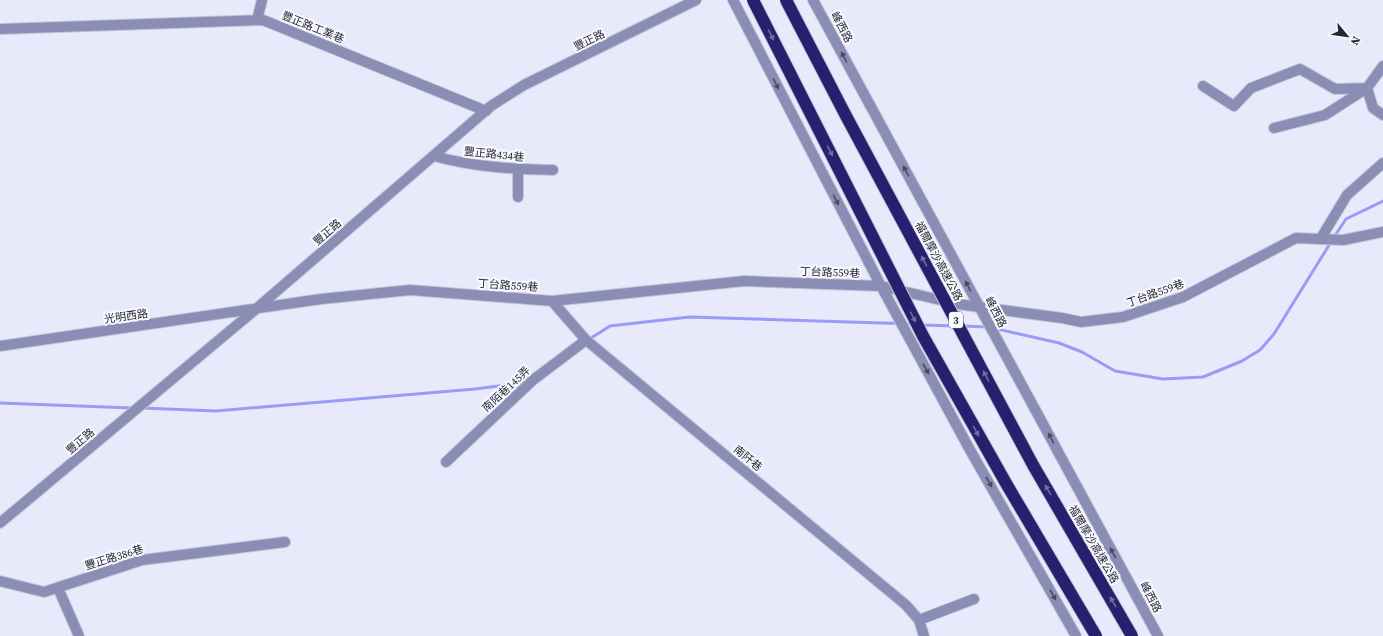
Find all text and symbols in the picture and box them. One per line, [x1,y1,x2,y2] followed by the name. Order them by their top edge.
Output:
[279,8,346,47] street label: 豐正路工業巷
[827,9,856,45] street label: 峰西路
[1327,16,1367,56] north arrow
[571,26,607,54] street label: 豐正路
[768,29,774,41] one-way arrow
[1347,33,1364,48] text: N
[841,51,848,63] one-way arrow
[773,79,779,90] one-way arrow
[463,144,525,165] street label: 豐正路434巷
[826,145,833,157] one-way arrow
[903,165,910,177] one-way arrow
[833,194,839,206] one-way arrow
[310,216,345,249] street label: 豐正路
[911,219,966,304] street label: 福爾摩沙高速公路
[921,255,927,267] one-way arrow
[799,264,860,281] street label: 丁台路559巷
[477,276,539,295] street label: 丁台路559巷
[1124,276,1186,311] street label: 丁台路559巷
[965,280,972,291] one-way arrow
[981,294,1010,330] street label: 峰西路
[103,306,149,327] street label: 光明西路
[910,311,916,323] one-way arrow
[949,312,963,328] road number: 3
[479,363,534,415] street label: 南陌巷145弄
[922,363,929,375] one-way arrow
[982,370,989,381] one-way arrow
[63,425,98,458] street label: 豐正路
[973,425,980,437] one-way arrow
[1048,432,1054,444] one-way arrow
[730,442,765,475] street label: 南阡巷
[985,476,992,488] one-way arrow
[1044,484,1051,496] one-way arrow
[1065,502,1122,586] street label: 福爾摩沙高速公路
[83,541,145,573] street label: 豐正路386巷
[1110,547,1116,558] one-way arrow
[1136,579,1165,615] street label: 峰西路
[1050,589,1057,601] one-way arrow
[1109,597,1117,607] one-way arrow

